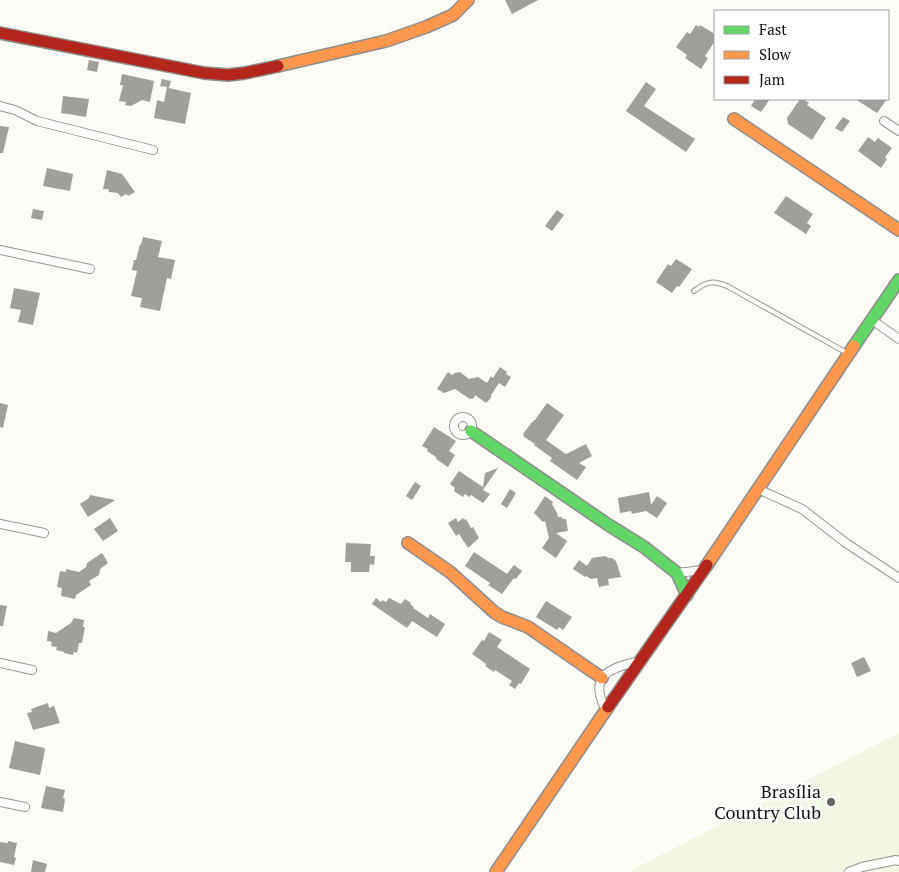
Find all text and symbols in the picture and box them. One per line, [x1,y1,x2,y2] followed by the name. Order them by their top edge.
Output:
[714,10,889,100] legend
[759,19,787,39] text: Fast
[759,44,792,64] text: Slow
[759,69,785,89] text: Jam
[714,779,821,824] place label: Brasília Country Club
[825,796,837,808] marker: Brasília Country Club

